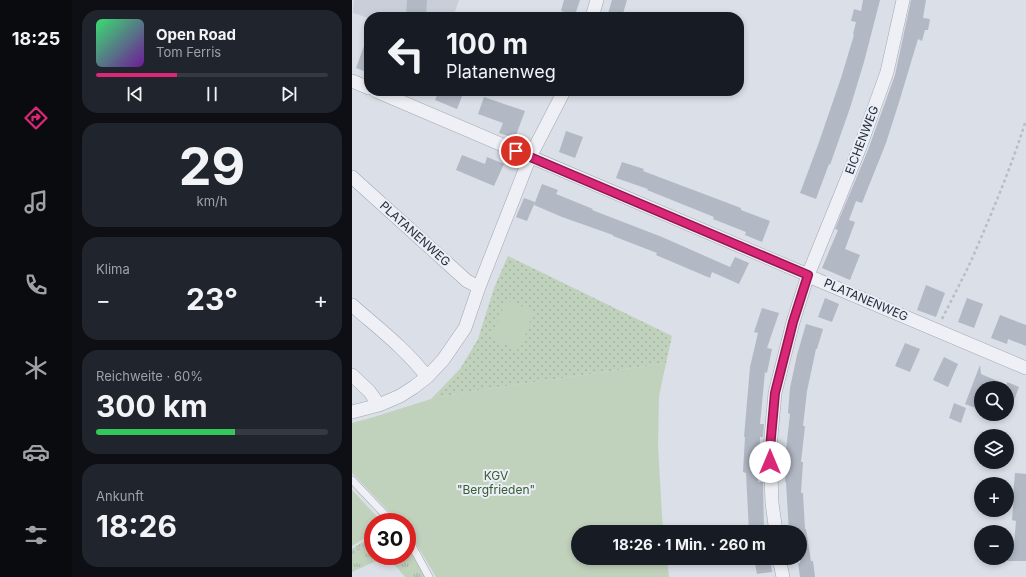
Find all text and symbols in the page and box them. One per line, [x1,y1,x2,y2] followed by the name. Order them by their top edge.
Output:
[156,25,236,44] text: Open Road
[446,27,528,61] text: 100 m
[12,28,60,49] text: 18:25
[380,28,432,80] icon: left
[156,44,221,60] text: Tom Ferris
[446,61,556,82] text: Platanenweg
[124,83,146,105] icon: previous
[201,83,223,105] icon: pause
[278,83,300,105] icon: next
[842,103,882,176] street label: EICHENWEG
[22,104,50,132] icon: directions
[499,134,533,168] pin
[179,135,245,198] text: 29
[505,140,527,162] icon: arrive
[22,188,50,216] icon: music
[197,193,227,209] text: km/h
[377,198,454,269] street label: PLATANENWEG
[96,261,130,277] text: Klima
[22,271,50,299] icon: phone
[822,275,911,324] street label: PLATANENWEG
[186,281,238,317] text: 23°
[96,287,111,313] text: −
[313,287,328,313] text: +
[22,354,50,382] icon: climate
[96,368,203,384] text: Reichweite · 60%
[974,381,1014,565] map controls
[974,381,1014,421] button: search
[96,388,208,424] text: 300 km
[974,429,1014,469] button: layers
[22,438,50,466] icon: car
[749,441,791,483] position arrow
[457,468,535,497] park label: KGV "Bergfrieden"
[974,477,1014,517] button: +
[96,488,144,504] text: Ankunft
[96,508,177,544] text: 18:26
[364,513,416,565] speed limit sign: 30
[22,521,50,549] icon: filters
[974,525,1014,565] button: −
[612,535,766,554] text: 18:26 · 1 Min. · 260 m

